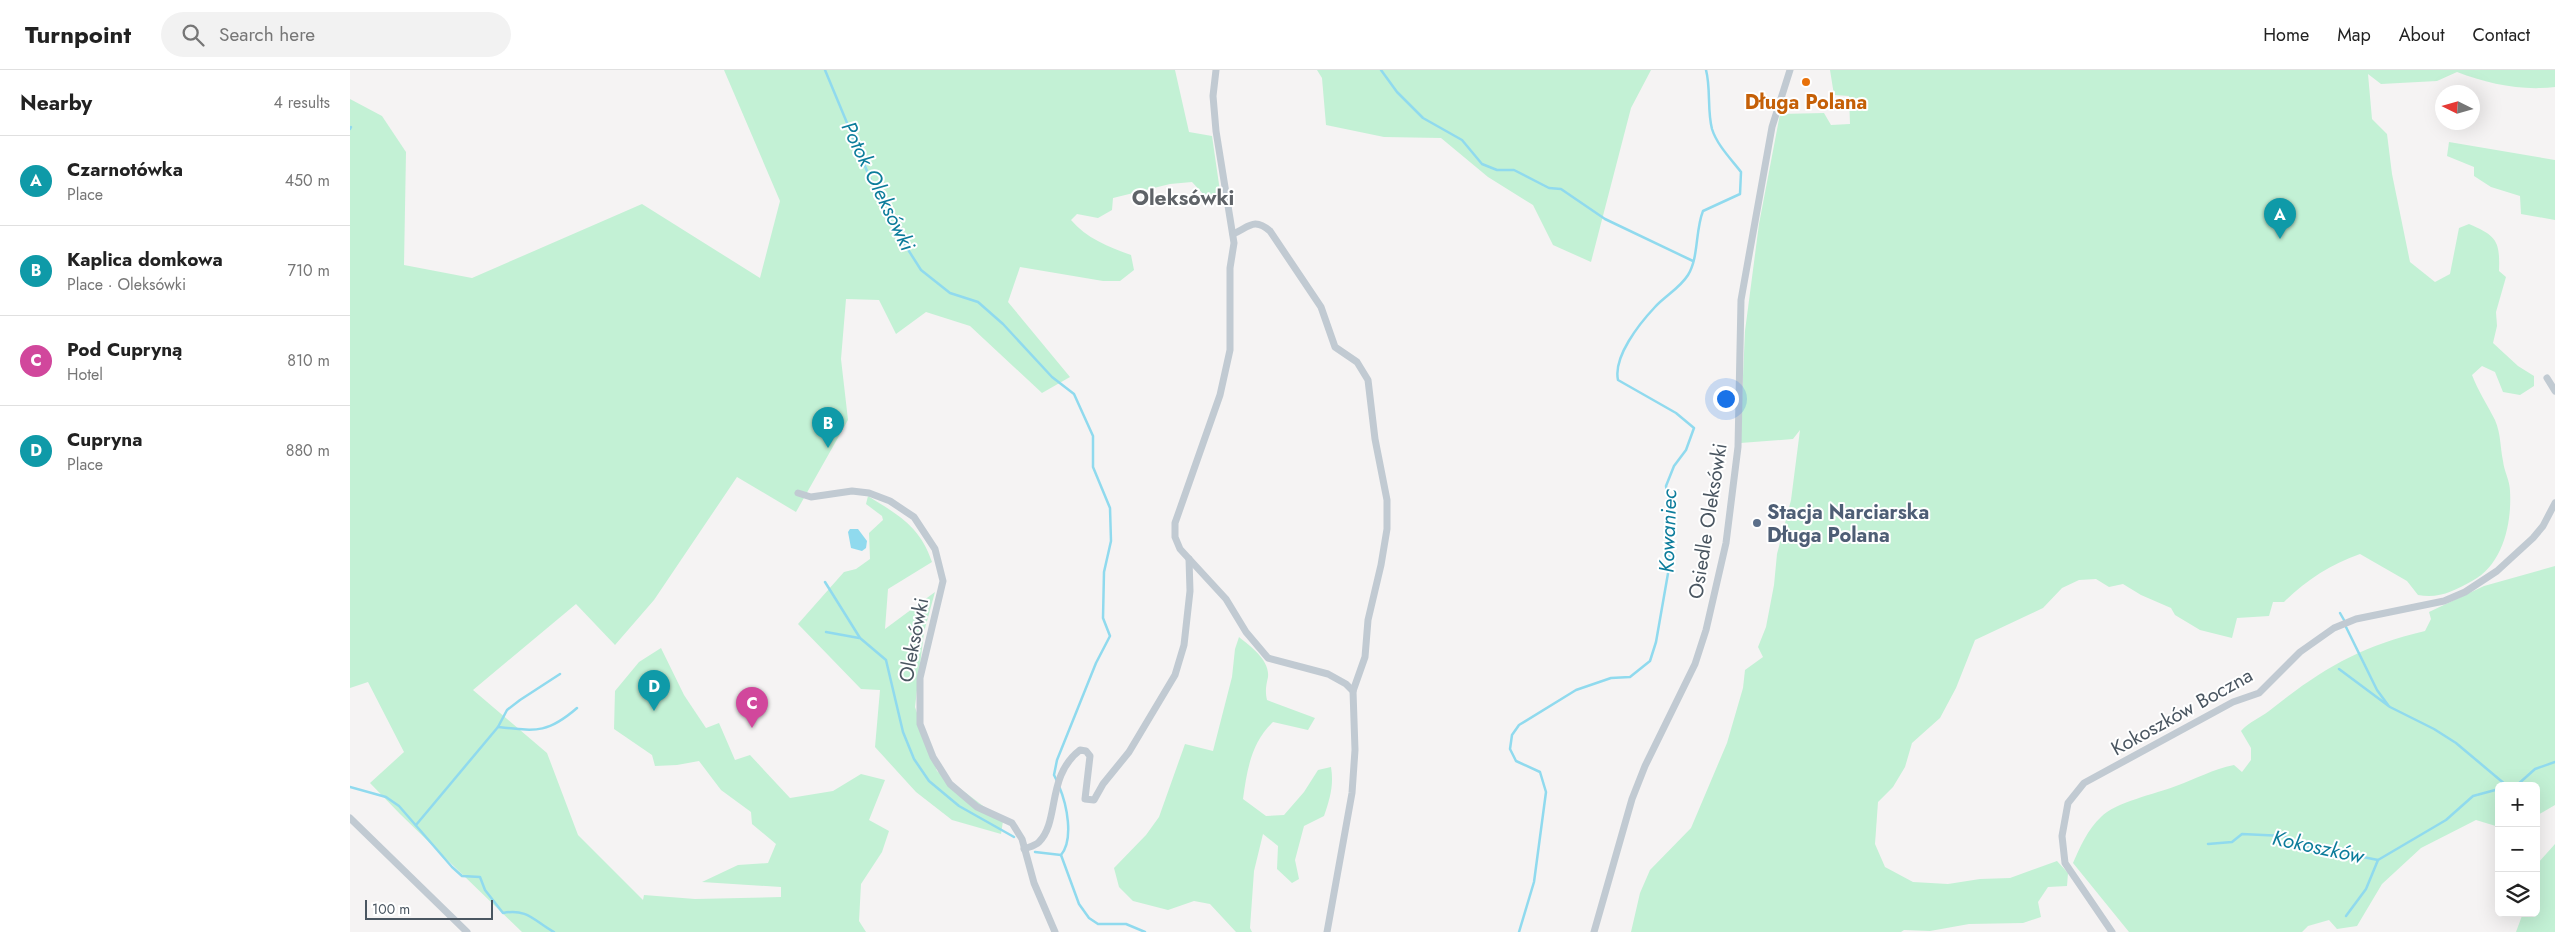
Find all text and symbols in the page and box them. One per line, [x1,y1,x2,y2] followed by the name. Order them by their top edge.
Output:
[161,12,511,57] search box
[25,17,131,52] text: Turnpoint
[179,21,207,49] icon: search
[219,21,315,48] text: Search here
[2263,22,2309,48] text: Home
[2337,22,2371,48] text: Map
[2399,22,2444,48] text: About
[2472,22,2530,48] text: Contact
[1800,76,1812,88] marker: Długa Polana
[2435,85,2480,130] north arrow
[20,88,92,118] text: Nearby
[1745,88,1867,117] place label: Długa Polana
[274,91,330,114] text: 4 results
[834,116,923,256] water label: Potok Oleksówki
[67,156,183,183] text: Czarnotówka
[30,169,42,192] text: A
[285,169,330,192] text: 450 m
[67,183,103,206] text: Place
[1132,183,1234,213] district label: Oleksówki
[2264,198,2296,239] pin: A
[67,246,223,273] text: Kaplica domkowa
[31,259,41,282] text: B
[288,259,330,282] text: 710 m
[67,273,186,296] text: Place · Oleksówki
[67,336,182,363] text: Pod Cupryną
[30,349,42,372] text: C
[287,349,330,372] text: 810 m
[67,363,103,386] text: Hotel
[1713,386,1739,412] your location
[812,407,844,448] pin: B
[67,426,142,453] text: Cupryna
[30,439,42,462] text: D
[286,439,330,462] text: 880 m
[1681,441,1735,601] street label: Osiedle Oleksówki
[67,453,103,476] text: Place
[1652,489,1684,573] water label: Kowaniec
[1767,498,1929,550] place label: Stacja Narciarska Długa Polana
[1751,517,1763,529] marker: Stacja Narciarska Długa Polana
[892,595,936,685] street label: Oleksówki
[2106,661,2258,763] street label: Kokoszków Boczna
[638,670,670,711] pin: D
[736,687,768,728] pin: C
[2495,782,2540,917] map controls
[2495,782,2540,827] button: +
[2270,823,2368,872] water label: Kokoszków
[2495,827,2540,872] button: −
[2495,872,2540,917] button: layers
[365,897,492,920] scale bar
[372,899,410,919] text: 100 m

